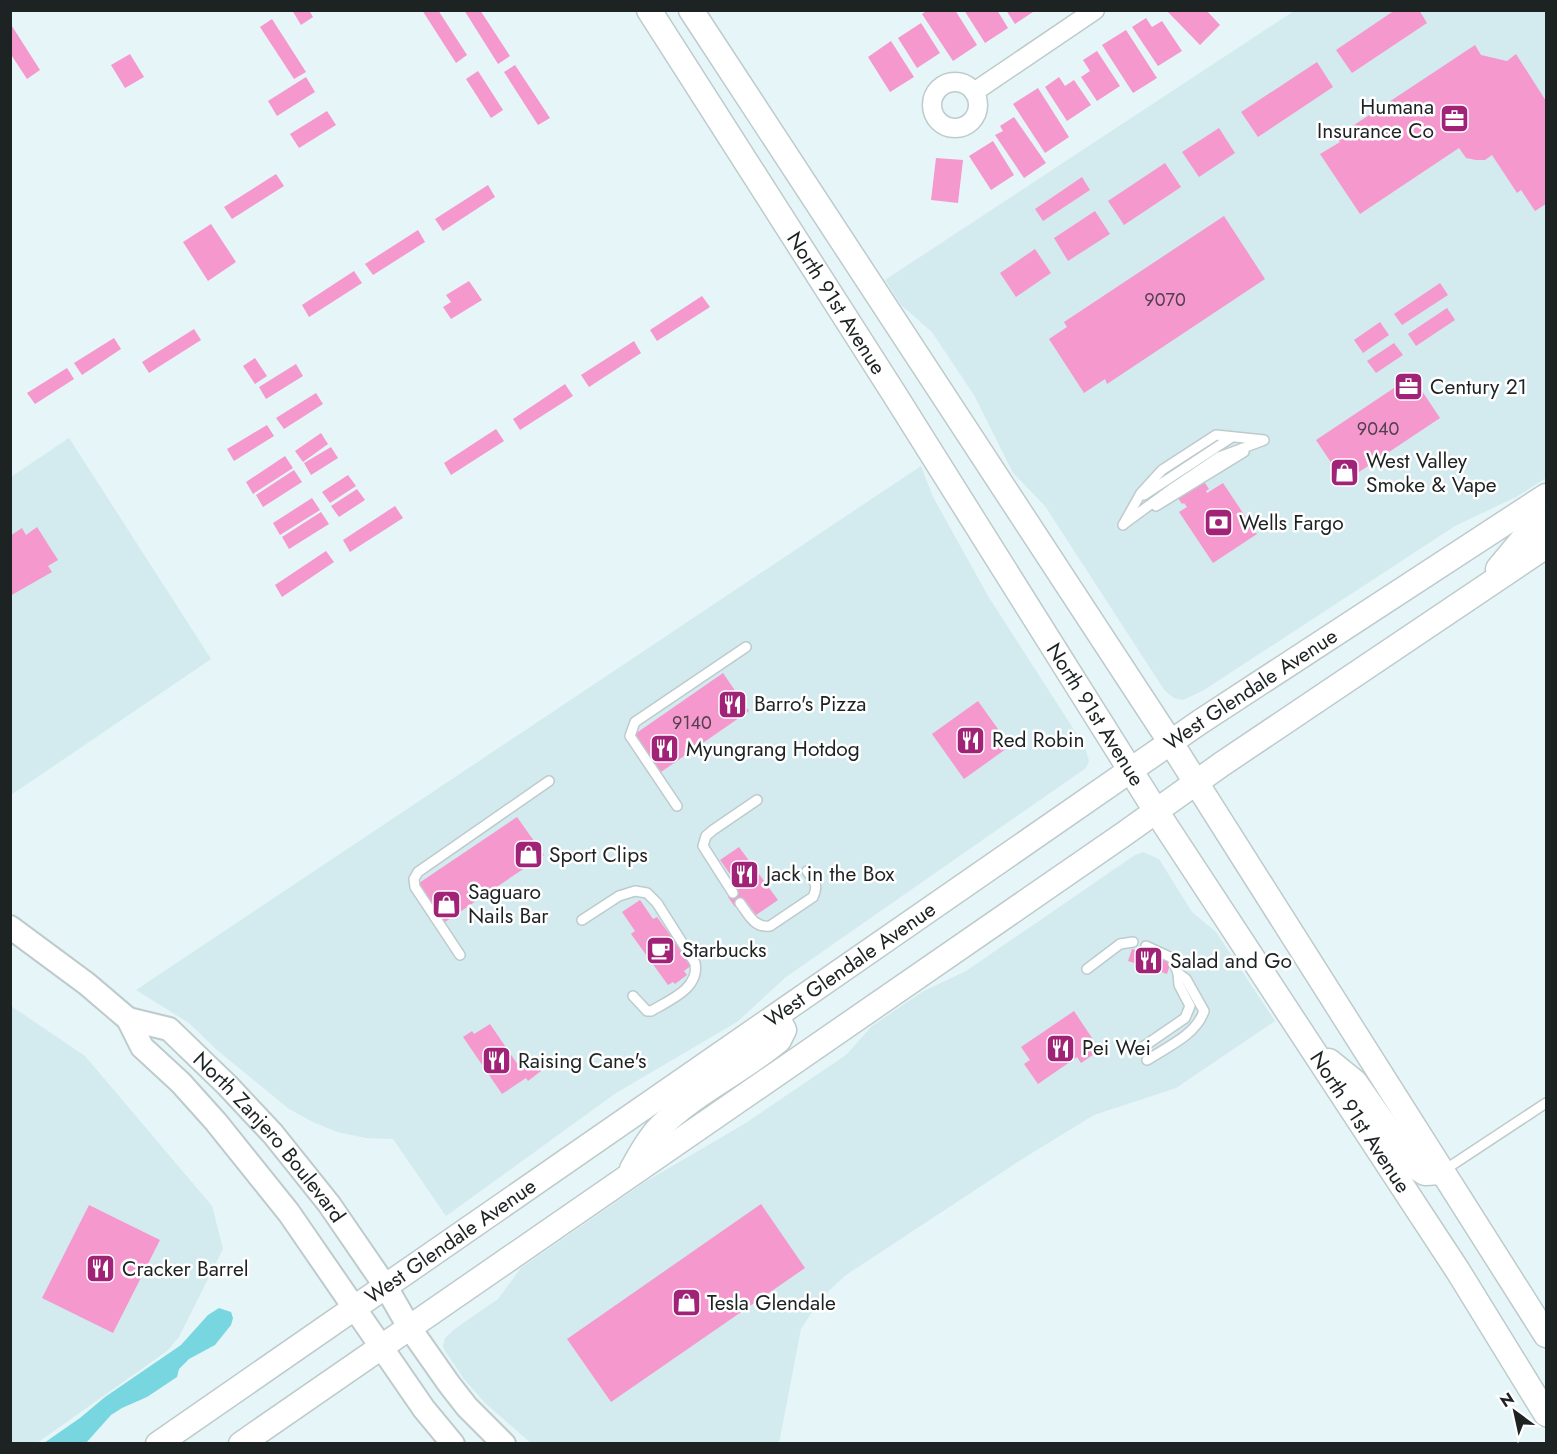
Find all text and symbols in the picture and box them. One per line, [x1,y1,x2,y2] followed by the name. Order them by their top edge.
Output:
[1317,92,1434,146] place label: Humana Insurance Co
[1439,103,1471,135] office icon: Humana Insurance Co
[779,226,893,381] street label: North 91st Avenue
[1144,287,1186,313] house number: 9070
[1393,371,1425,403] office icon: Century 21
[1430,372,1527,402] place label: Century 21
[1357,416,1399,442] house number: 9040
[1366,446,1497,500] place label: West Valley Smoke & Vape
[1329,457,1361,489] shop icon: West Valley Smoke & Vape
[1202,507,1234,539] bank icon: Wells Fargo
[1239,508,1344,538] place label: Wells Fargo
[1158,621,1344,758] street label: West Glendale Avenue
[1039,637,1152,792] street label: North 91st Avenue
[717,688,749,720] restaurant icon: Barro's Pizza
[754,689,866,719] place label: Barro's Pizza
[672,710,712,736] house number: 9140
[955,724,987,756] restaurant icon: Red Robin
[992,725,1085,755] place label: Red Robin
[649,733,681,765] restaurant icon: Myungrang Hotdog
[686,734,860,764] place label: Myungrang Hotdog
[512,839,544,871] shop icon: Sport Clips
[549,840,648,870] place label: Sport Clips
[729,858,761,890] restaurant icon: Jack in the Box
[763,859,895,889] place label: Jack in the Box
[468,877,549,931] place label: Saguaro Nails Bar
[431,888,463,920] shop icon: Saguaro Nails Bar
[758,894,942,1034] street label: West Glendale Avenue
[645,934,677,966] cafe icon: Starbucks
[682,935,767,965] place label: Starbucks
[1133,945,1165,977] restaurant icon: Salad and Go
[1170,946,1292,976] place label: Salad and Go
[1045,1032,1077,1064] restaurant icon: Pei Wei
[1082,1033,1151,1063] place label: Pei Wei
[186,1045,353,1229] street label: North Zanjero Boulevard
[481,1045,513,1077] restaurant icon: Raising Cane's
[1303,1045,1418,1199] street label: North 91st Avenue
[518,1046,647,1076] place label: Raising Cane's
[359,1171,542,1311] street label: West Glendale Avenue
[85,1253,117,1285] restaurant icon: Cracker Barrel
[122,1254,249,1284] place label: Cracker Barrel
[670,1287,702,1319] shop icon: Tesla Glendale
[707,1288,836,1318] place label: Tesla Glendale
[1485,1382,1545,1442] north arrow
[1496,1387,1519,1413] text: N

